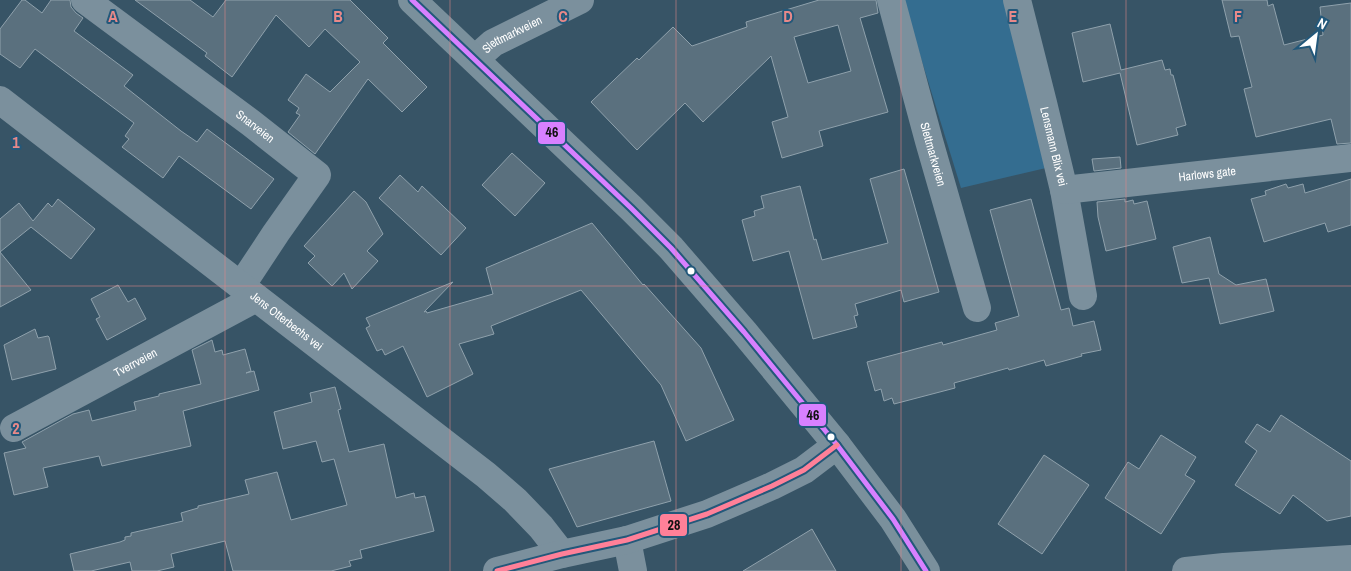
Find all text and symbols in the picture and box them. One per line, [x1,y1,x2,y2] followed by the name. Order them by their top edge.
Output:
[108,5,118,27] text: A
[333,5,343,27] text: B
[558,5,568,27] text: C
[783,5,793,27] text: D
[1009,5,1018,27] text: E
[1234,5,1242,27] text: F
[1291,10,1341,60] north arrow
[479,12,545,57] street label: Slettmarkveien
[1314,14,1330,34] text: N
[1036,105,1071,188] street label: Lensmann Blix vei
[233,106,278,147] street label: Snarveien
[537,121,566,145] line badge: 46
[916,121,950,188] street label: Slettmarkveien
[546,123,558,141] text: 46
[12,131,20,153] text: 1
[1178,163,1237,185] street label: Harlows gate
[686,266,696,276] unlabelled marker
[247,288,326,354] street label: Jens Otterbechs vei
[111,344,160,381] street label: Tverrveien
[798,403,827,427] line badge: 46
[807,406,819,424] text: 46
[12,417,20,439] text: 2
[826,432,836,442] unlabelled marker
[659,513,688,537] line badge: 28
[668,516,680,534] text: 28

